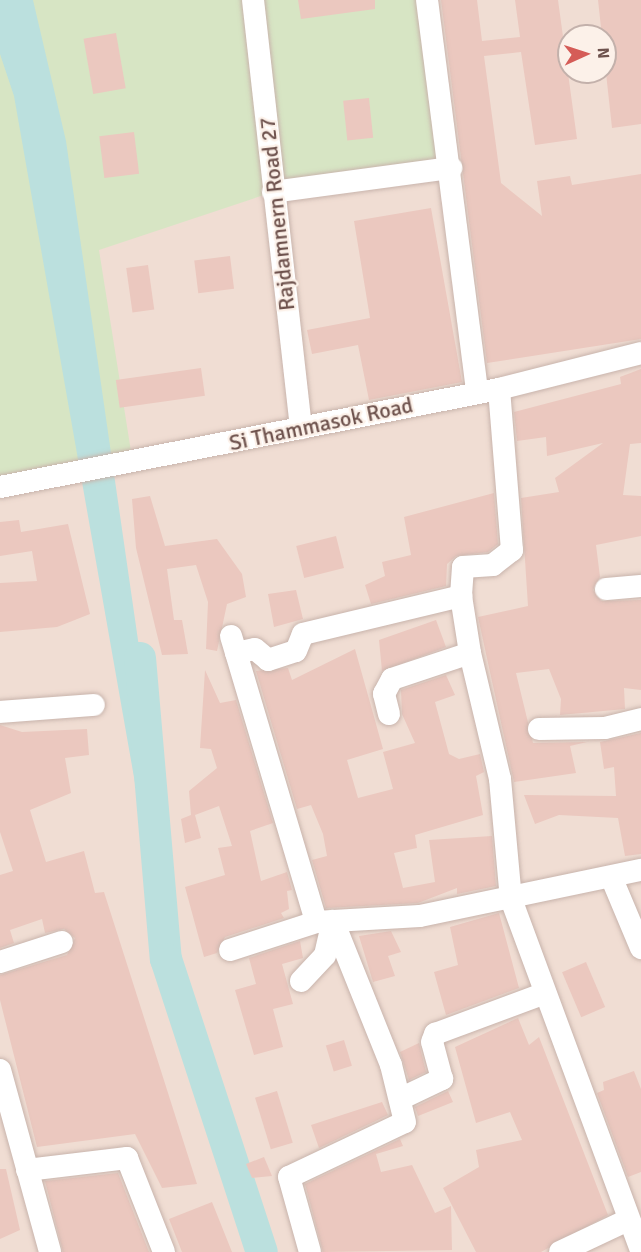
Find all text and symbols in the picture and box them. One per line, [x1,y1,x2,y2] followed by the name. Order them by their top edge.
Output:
[557,24,617,84] north arrow
[593,47,613,59] text: N
[254,116,300,312] street label: Rajdamnern Road 27
[227,392,415,456] street label: Si Thammasok Road

